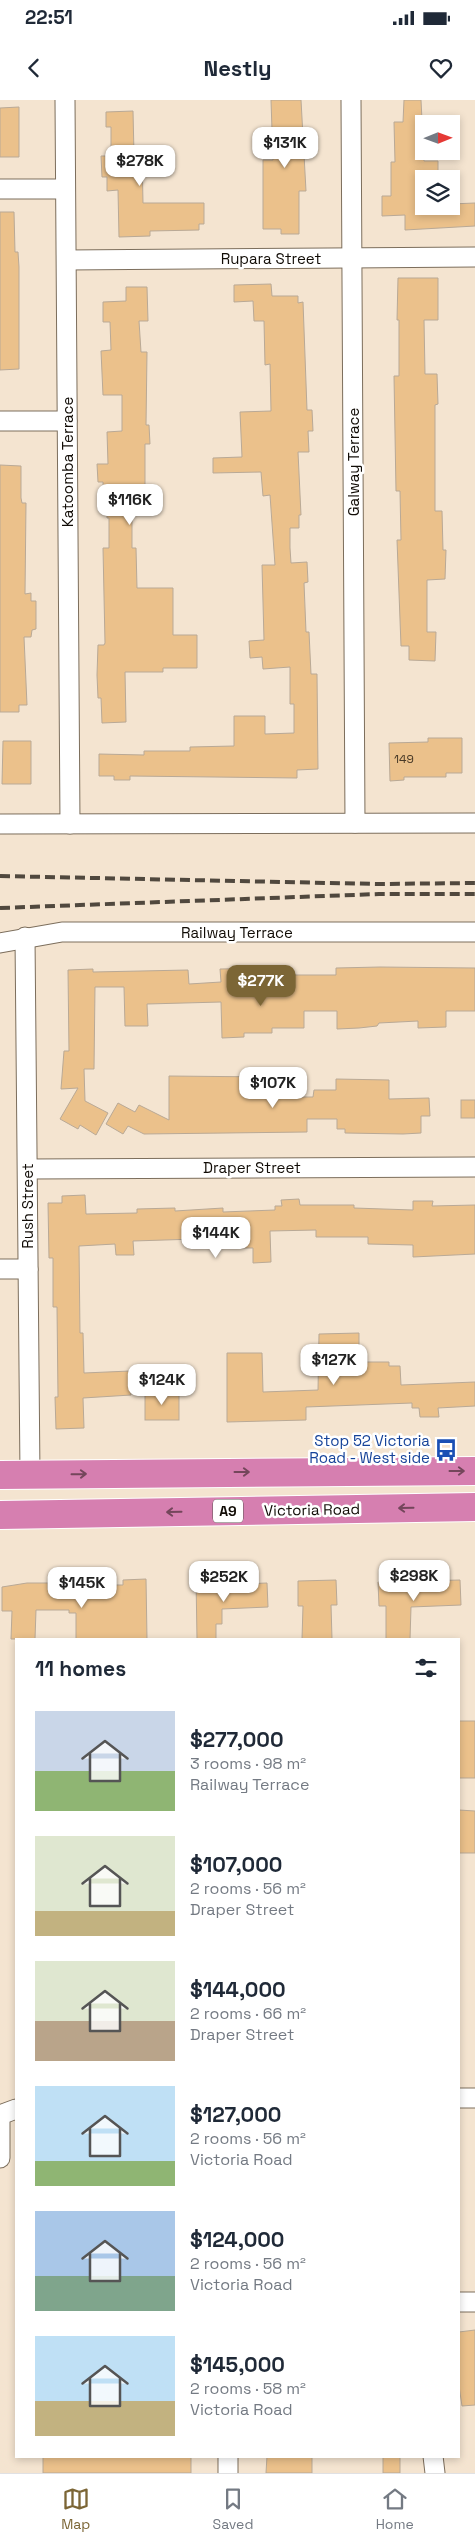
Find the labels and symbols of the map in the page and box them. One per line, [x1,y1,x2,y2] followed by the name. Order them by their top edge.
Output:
[415,115,460,160] north arrow
[250,127,320,169] pin: $131K
[105,144,175,187] pin: $278K
[221,249,321,268] street label: Rupara Street
[58,397,77,527] street label: Katoomba Terrace
[344,408,363,516] street label: Galway Terrace
[95,484,165,526] pin: $116K
[394,751,414,767] house number: 149
[181,923,293,942] street label: Railway Terrace
[226,964,296,1007] pin: $277K
[238,1066,308,1109] pin: $107K
[203,1158,301,1177] street label: Draper Street
[18,1163,37,1249] street label: Rush Street
[181,1216,251,1259] pin: $144K
[299,1344,369,1386] pin: $127K
[127,1364,197,1406] pin: $124K
[309,1431,430,1467] place label: Stop 52 Victoria Road - West side
[433,1437,459,1463] bus stop icon: Stop 52 Victoria Road - West side
[448,1466,464,1476] one-way arrow
[233,1467,249,1477] one-way arrow
[70,1469,87,1479] one-way arrow
[264,1499,360,1520] street label: Victoria Road
[213,1500,243,1522] road number: A9
[399,1503,415,1513] one-way arrow
[166,1507,182,1517] one-way arrow
[189,1560,259,1603] pin: $252K
[379,1560,449,1602] pin: $298K
[47,1566,117,1609] pin: $145K

